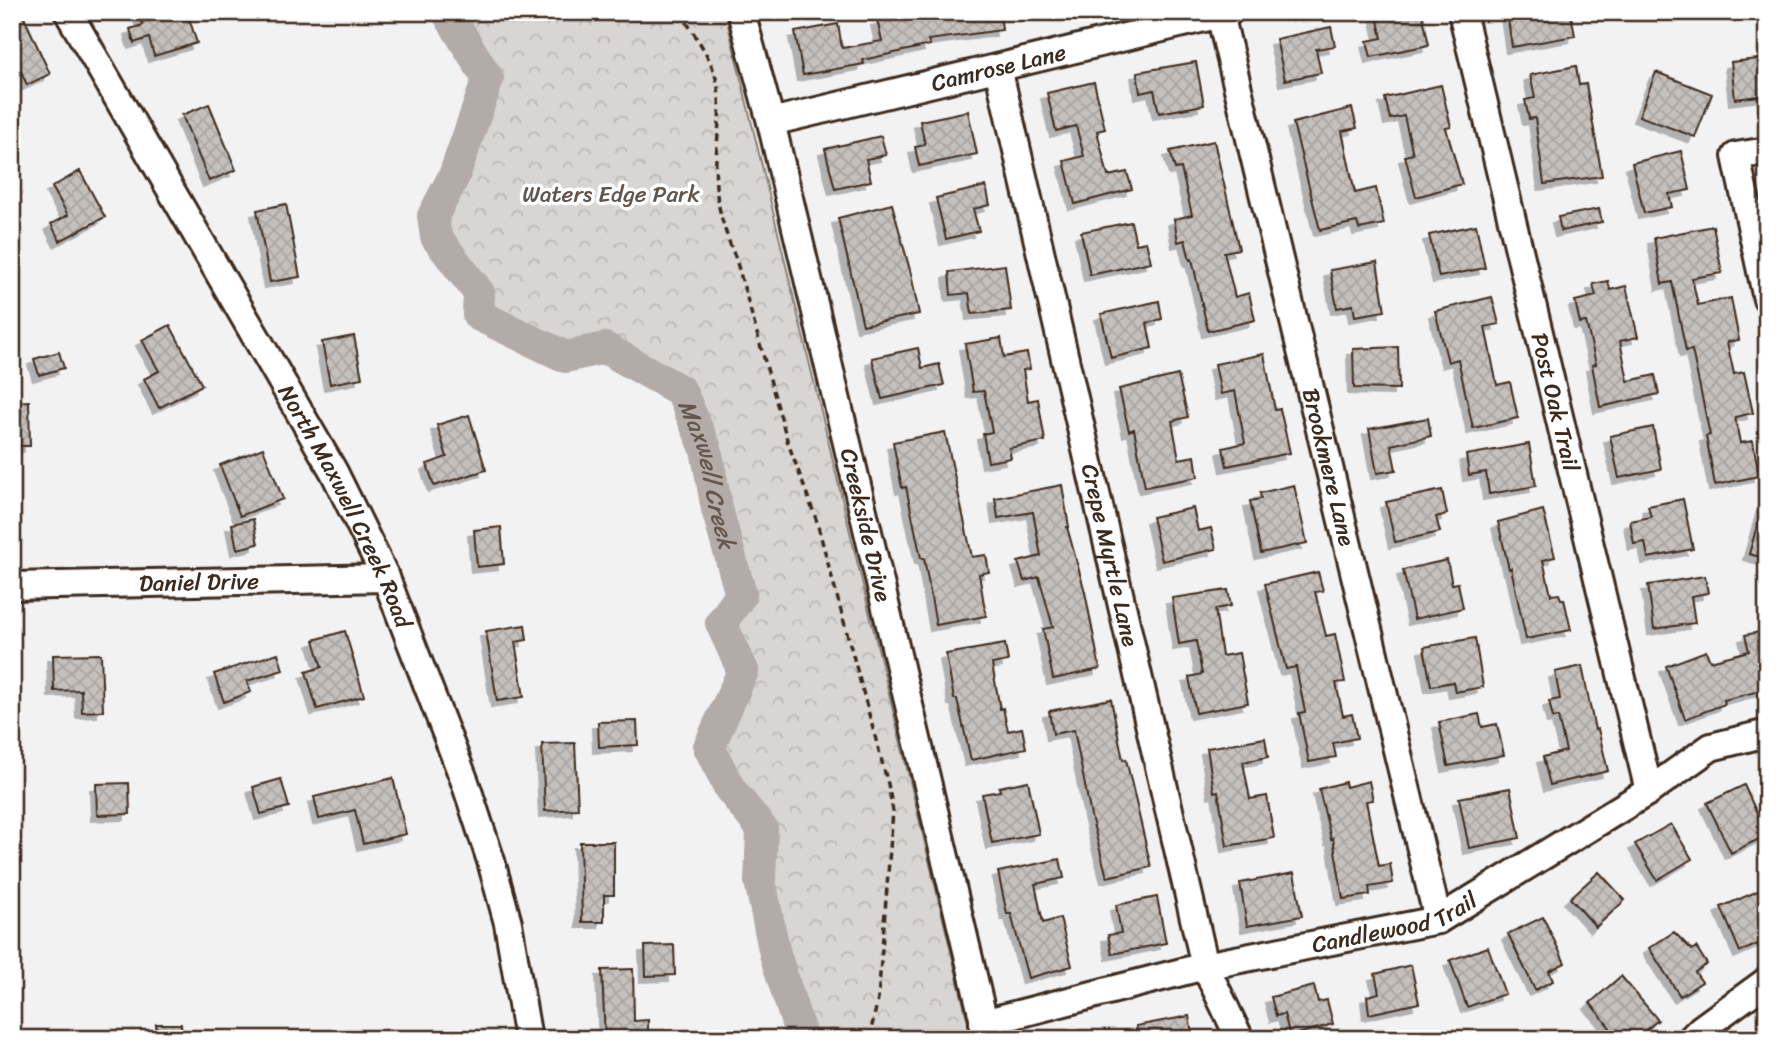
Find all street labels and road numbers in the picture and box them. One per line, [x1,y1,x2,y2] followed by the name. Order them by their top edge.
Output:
[927,31,1070,103] street label: Camrose Lane
[1519,328,1592,476] street label: Post Oak Trail
[267,376,425,636] street label: North Maxwell Creek Road
[1290,384,1368,550] street label: Brookmere Lane
[828,444,904,606] street label: Creekside Drive
[1069,460,1151,651] street label: Crepe Myrtle Lane
[139,560,259,604] street label: Daniel Drive
[1308,880,1486,965] street label: Candlewood Trail

